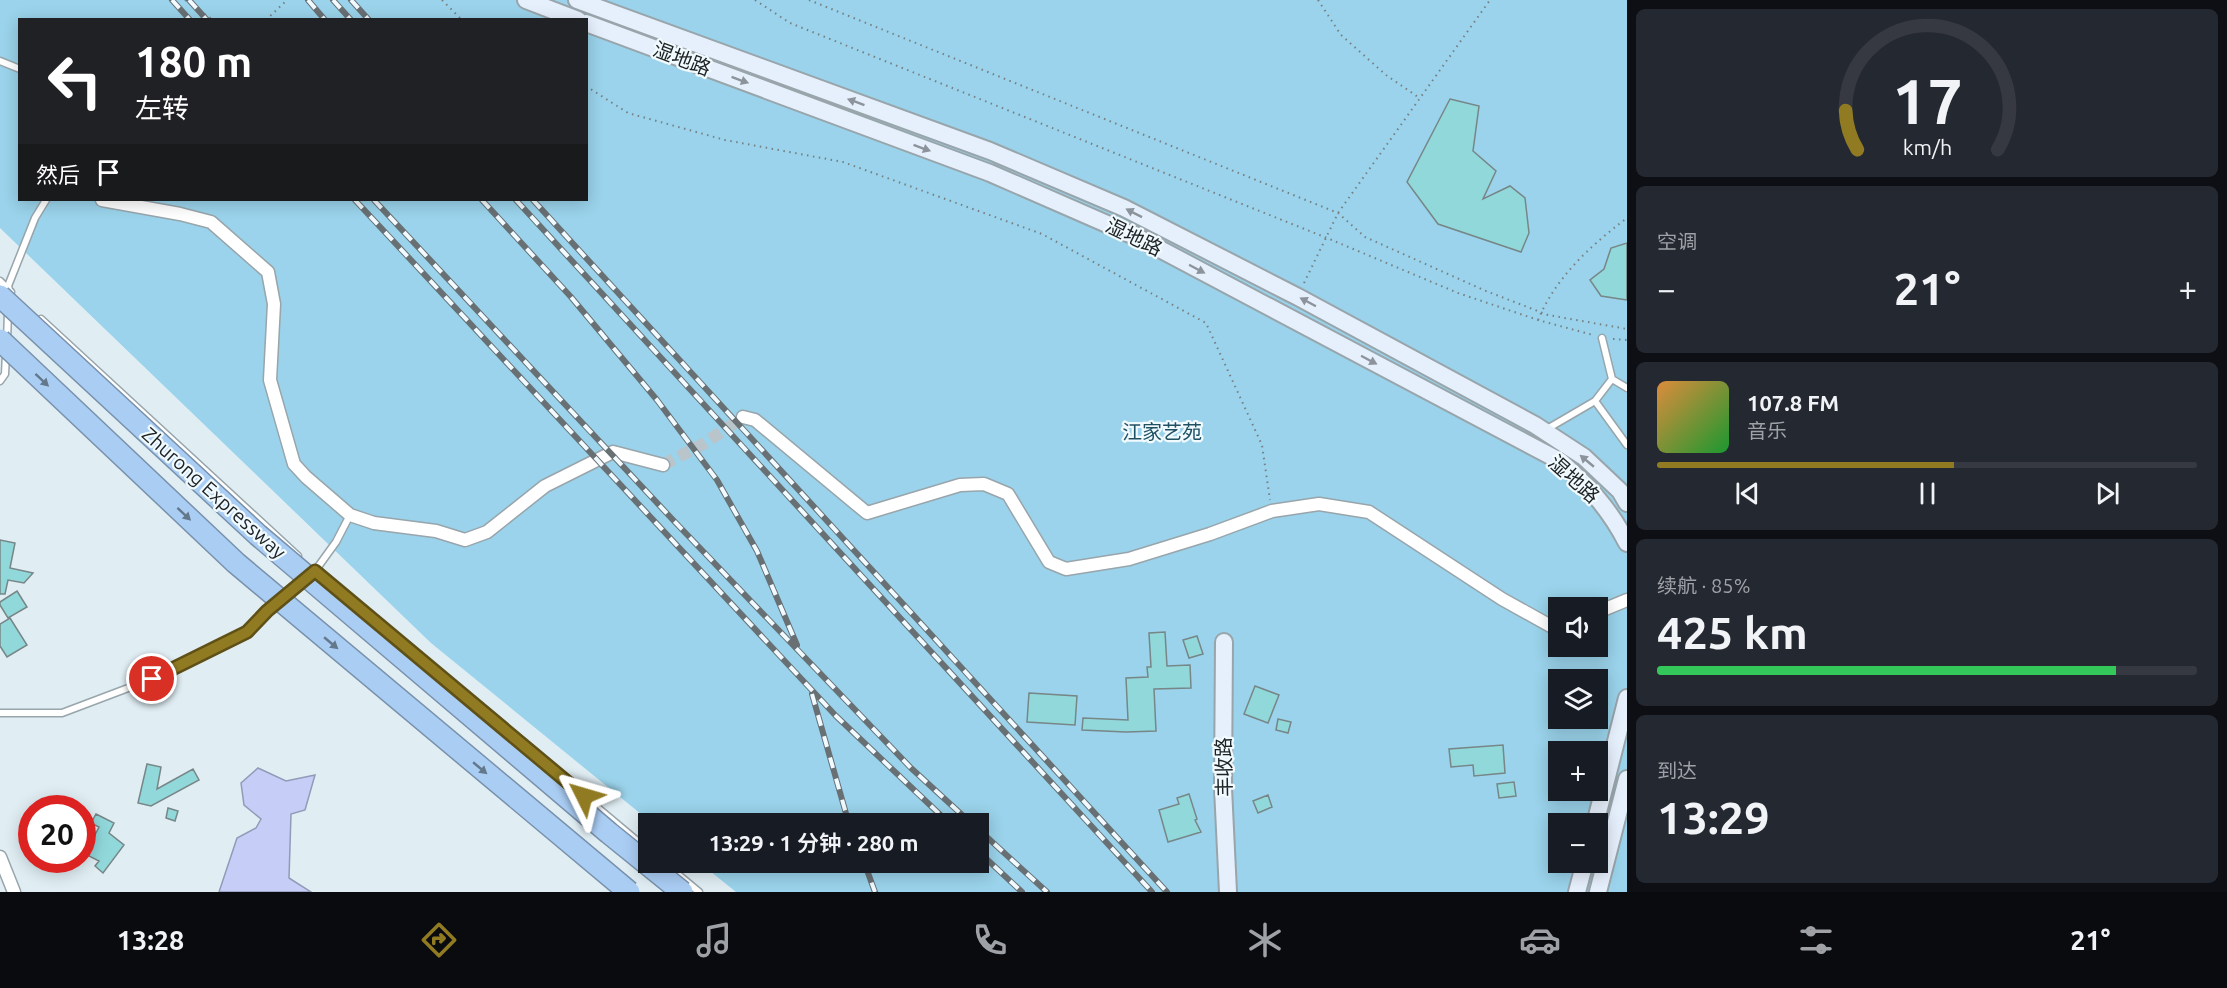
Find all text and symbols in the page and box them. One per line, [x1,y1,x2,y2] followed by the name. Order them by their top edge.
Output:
[650,37,714,80] street label: 湿地路
[135,38,252,85] text: 180 m
[36,42,114,120] icon: left
[1892,66,1962,136] text: 17
[731,76,749,86] one-way arrow
[135,93,189,123] text: 左转
[847,97,865,106] one-way arrow
[1902,135,1952,159] text: km/h
[914,143,932,153] one-way arrow
[92,156,125,189] icon: arrive
[36,162,80,187] text: 然后
[1126,209,1143,218] one-way arrow
[1102,213,1166,260] street label: 湿地路
[1657,230,1697,253] text: 空调
[1894,263,1960,314] text: 21°
[1188,264,1205,274] one-way arrow
[1657,270,1676,307] text: −
[2178,270,2197,307] text: +
[1299,297,1316,307] one-way arrow
[1360,355,1378,365] one-way arrow
[35,373,49,387] one-way arrow
[1747,390,1839,415] text: 107.8 FM
[1747,419,1787,442] text: 音乐
[1122,420,1202,443] park label: 江家艺苑
[138,422,291,563] street label: Zhurong Expressway
[1544,450,1604,507] street label: 湿地路
[1580,455,1595,468] one-way arrow
[1731,477,1764,510] icon: previous
[1911,477,1944,510] icon: pause
[2091,477,2124,510] icon: next
[177,507,191,521] one-way arrow
[1657,574,1750,597] text: 续航 · 85%
[1548,597,1608,873] map controls
[1548,597,1608,657] button: sound
[1657,607,1808,658] text: 425 km
[323,636,338,649] one-way arrow
[126,653,177,704] pin
[135,662,168,695] icon: arrive
[1548,669,1608,729] button: layers
[1211,737,1236,797] street label: 丰收路
[1548,741,1608,801] button: +
[1657,759,1697,782] text: 到达
[472,761,487,774] one-way arrow
[552,764,616,828] position arrow
[1657,792,1770,843] text: 13:29
[18,795,96,873] speed limit sign: 20
[1548,813,1608,873] button: −
[709,830,918,855] text: 13:29 · 1 分钟 · 280 m
[418,919,460,961] icon: directions
[693,919,735,961] icon: music
[969,919,1011,961] icon: phone
[1244,919,1286,961] icon: climate
[1519,919,1561,961] icon: car
[1795,919,1837,961] icon: filters
[117,925,184,955] text: 13:28
[2070,925,2110,955] text: 21°

